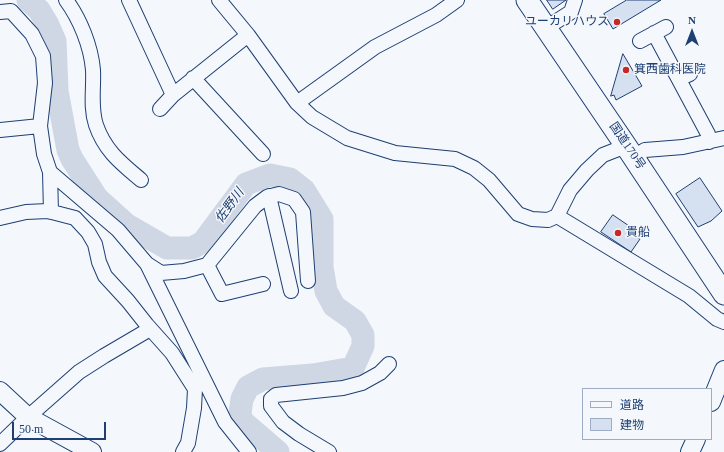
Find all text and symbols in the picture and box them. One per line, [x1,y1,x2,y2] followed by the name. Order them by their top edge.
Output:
[672,12,712,52] north arrow
[688,14,696,26] text: N
[525,15,609,29] place label: ユーカリハウス
[612,17,622,27] marker: ユーカリハウス
[634,63,706,77] place label: 箕西歯科医院
[621,65,631,75] marker: 箕西歯科医院
[606,120,648,172] street label: 国道170号
[212,186,248,226] water label: 佐野川
[626,226,650,240] place label: 貴船
[613,228,623,238] marker: 貴船
[582,388,712,440] legend
[620,398,644,412] text: 道路
[14,414,108,440] scale bar
[620,418,644,432] text: 建物
[19,422,43,436] text: 50 m

